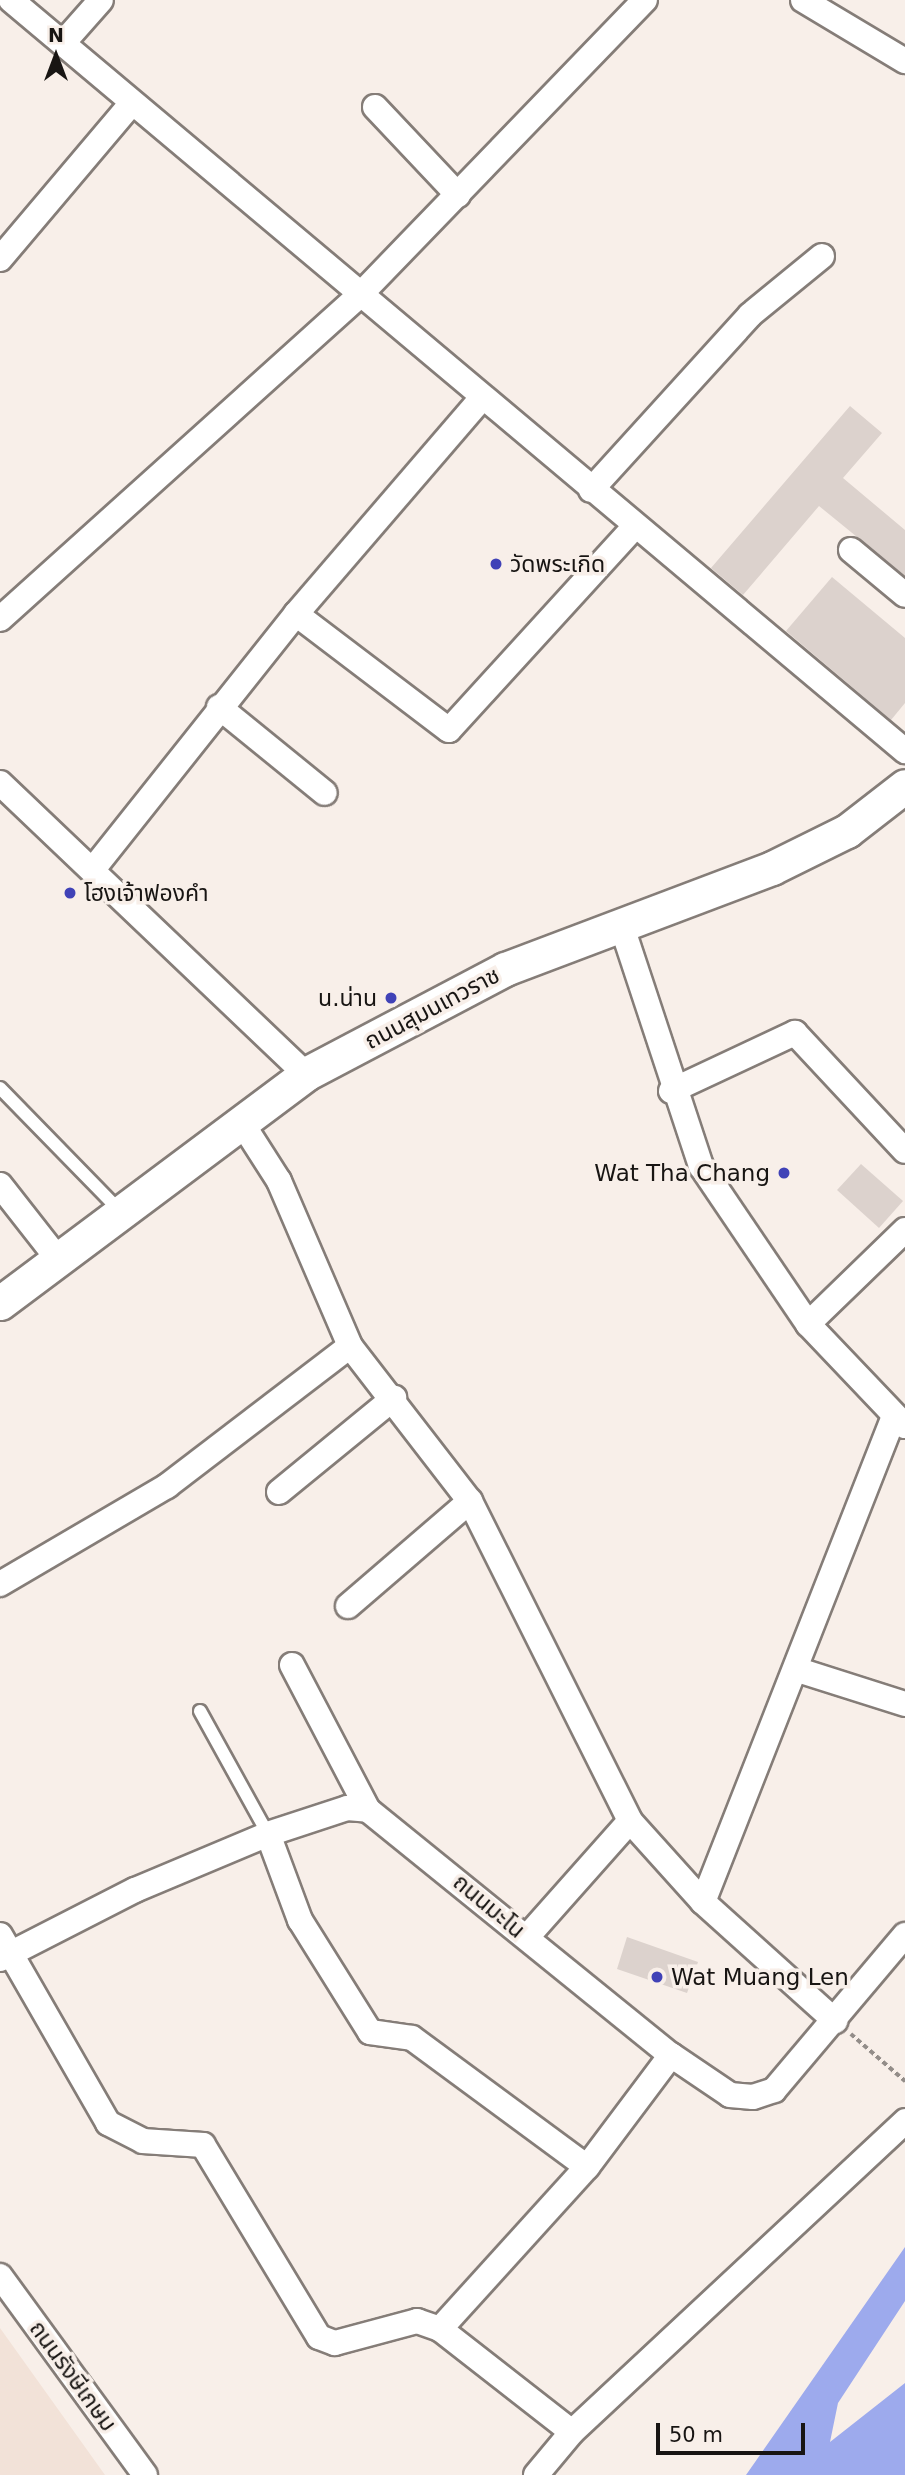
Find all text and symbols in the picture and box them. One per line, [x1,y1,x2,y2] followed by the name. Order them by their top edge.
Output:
[21,21,91,91] north arrow
[48,24,64,46] text: N
[510,550,605,578] place label: วัดพระเกิด
[488,556,504,572] marker: วัดพระเกิด
[84,879,208,907] place label: โฮงเจ้าฟองคำ
[62,885,78,901] marker: โฮงเจ้าฟองคำ
[360,961,504,1055] street label: ถนนสุมนเทวราช
[318,984,377,1012] place label: น.น่าน
[383,990,399,1006] marker: น.น่าน
[594,1159,770,1187] place label: Wat Tha Chang
[776,1165,792,1181] marker: Wat Tha Chang
[448,1868,530,1944] street label: ถนนมะโน
[671,1963,849,1991] place label: Wat Muang Len
[649,1969,665,1985] marker: Wat Muang Len
[24,2315,122,2437] street label: ถนนรังษีเกษม
[660,2408,809,2452] scale bar
[669,2423,723,2447] text: 50 m

